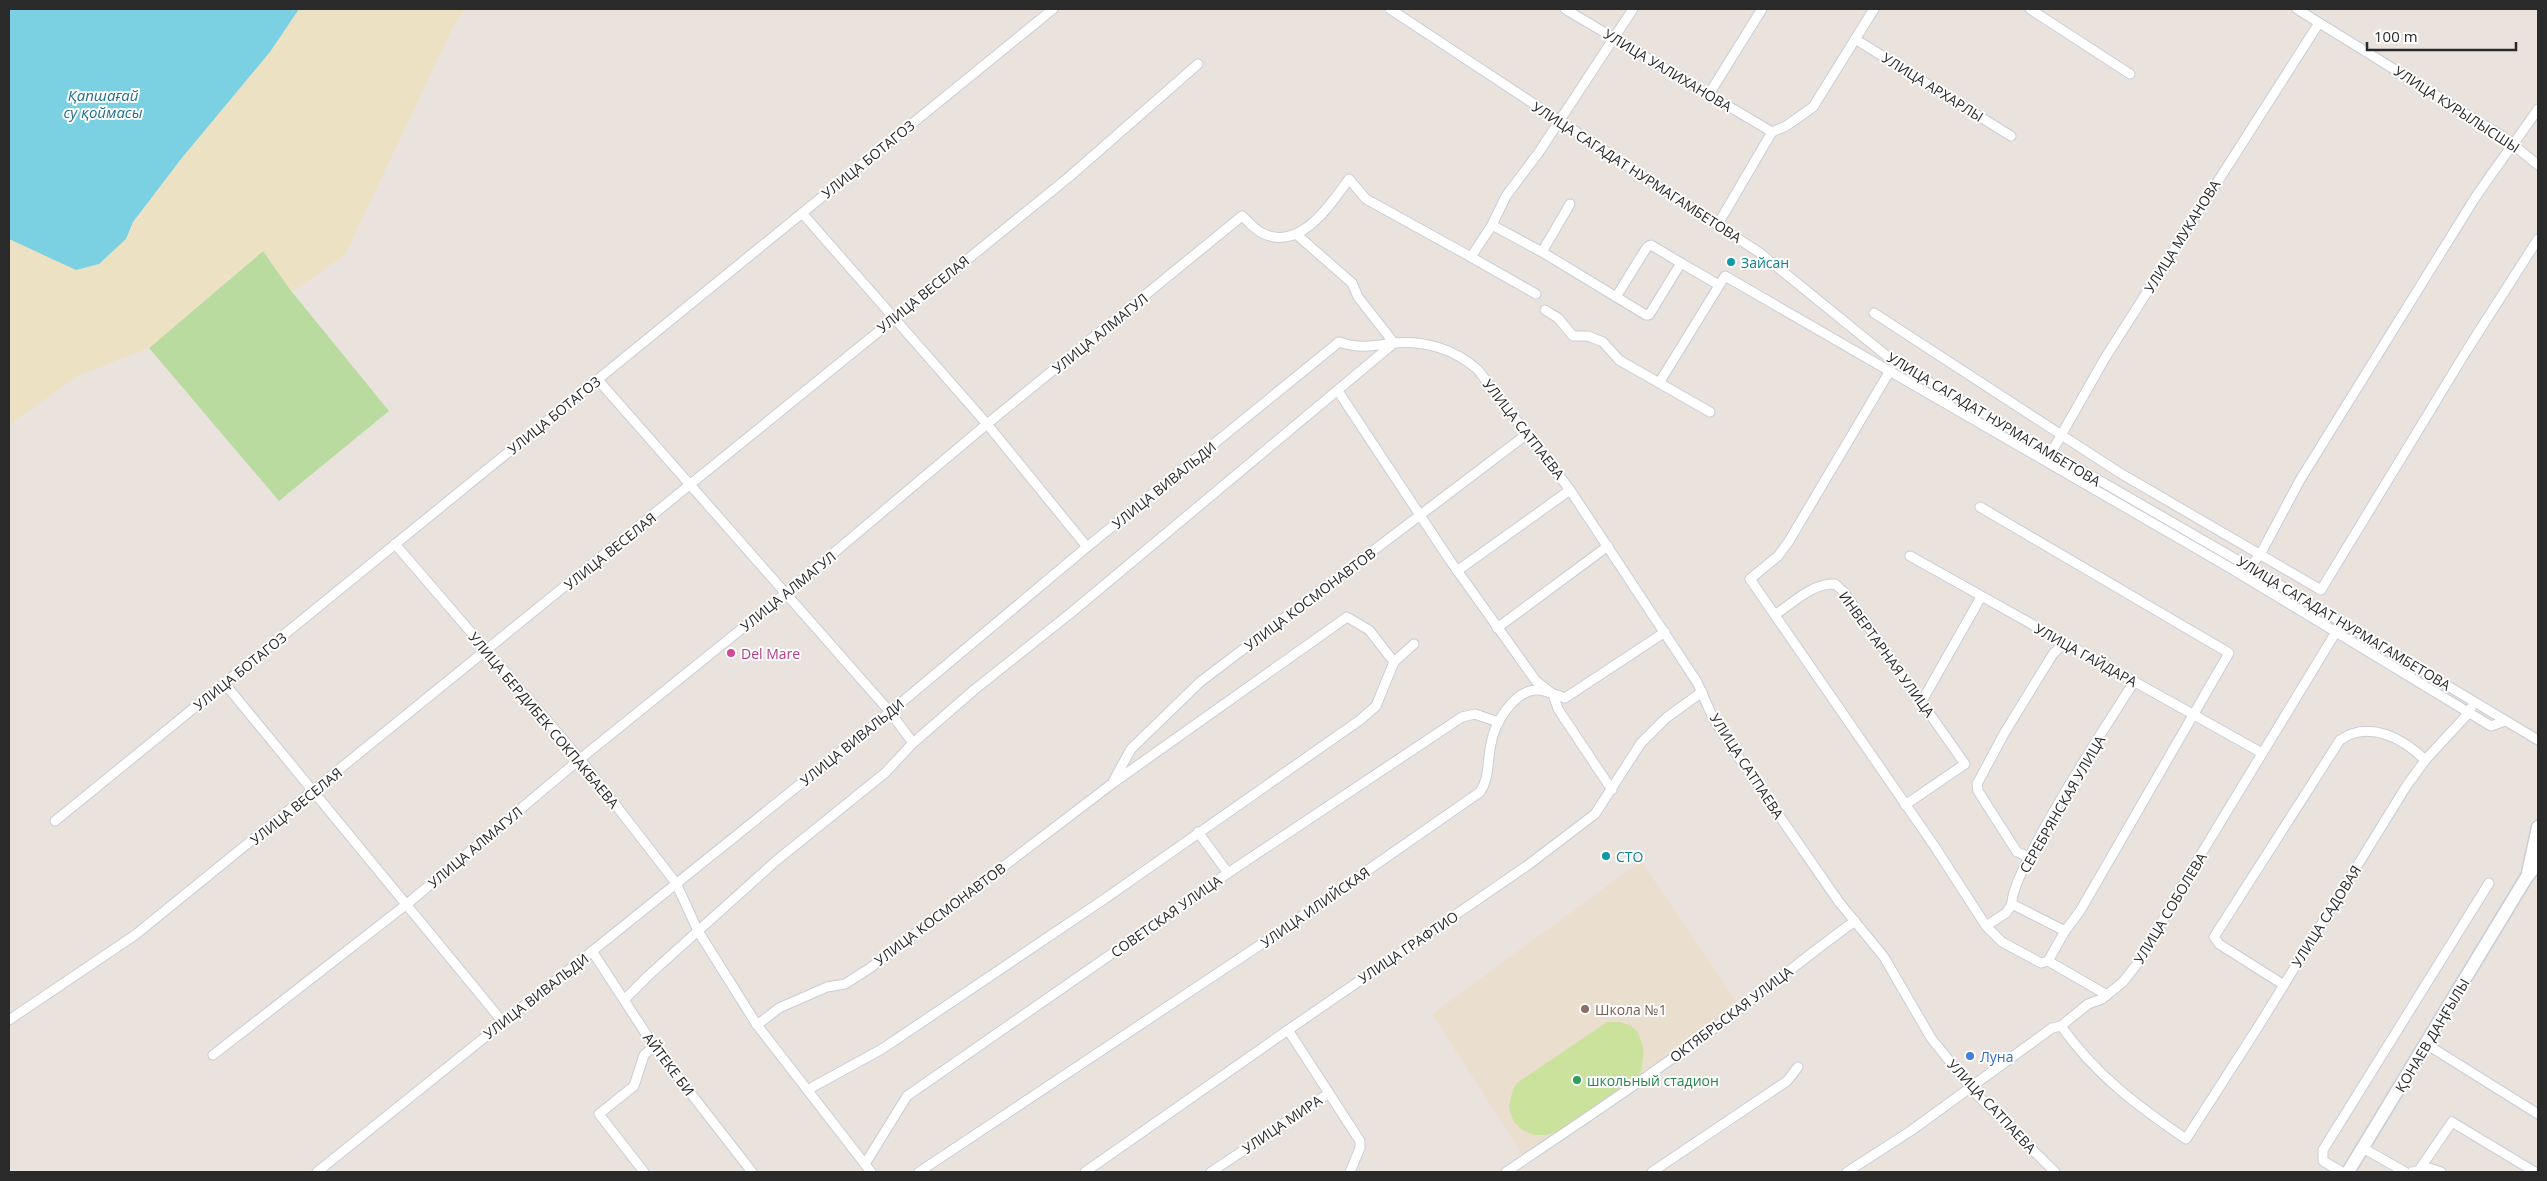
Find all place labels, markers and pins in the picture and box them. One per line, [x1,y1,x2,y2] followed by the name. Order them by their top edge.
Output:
[1741,253,1789,272] place label: Зайсан
[1725,256,1737,268] marker: Зайсан
[741,644,800,663] place label: Del Mare
[725,647,737,659] marker: Del Mare
[1616,847,1644,866] place label: СТО
[1600,850,1612,862] marker: СТО
[1595,1000,1667,1019] place label: Школа №1
[1579,1003,1591,1015] marker: Школа №1
[1980,1047,2014,1066] place label: Луна
[1964,1050,1976,1062] marker: Луна
[1587,1071,1719,1090] place label: школьный стадион
[1571,1074,1583,1086] marker: школьный стадион

